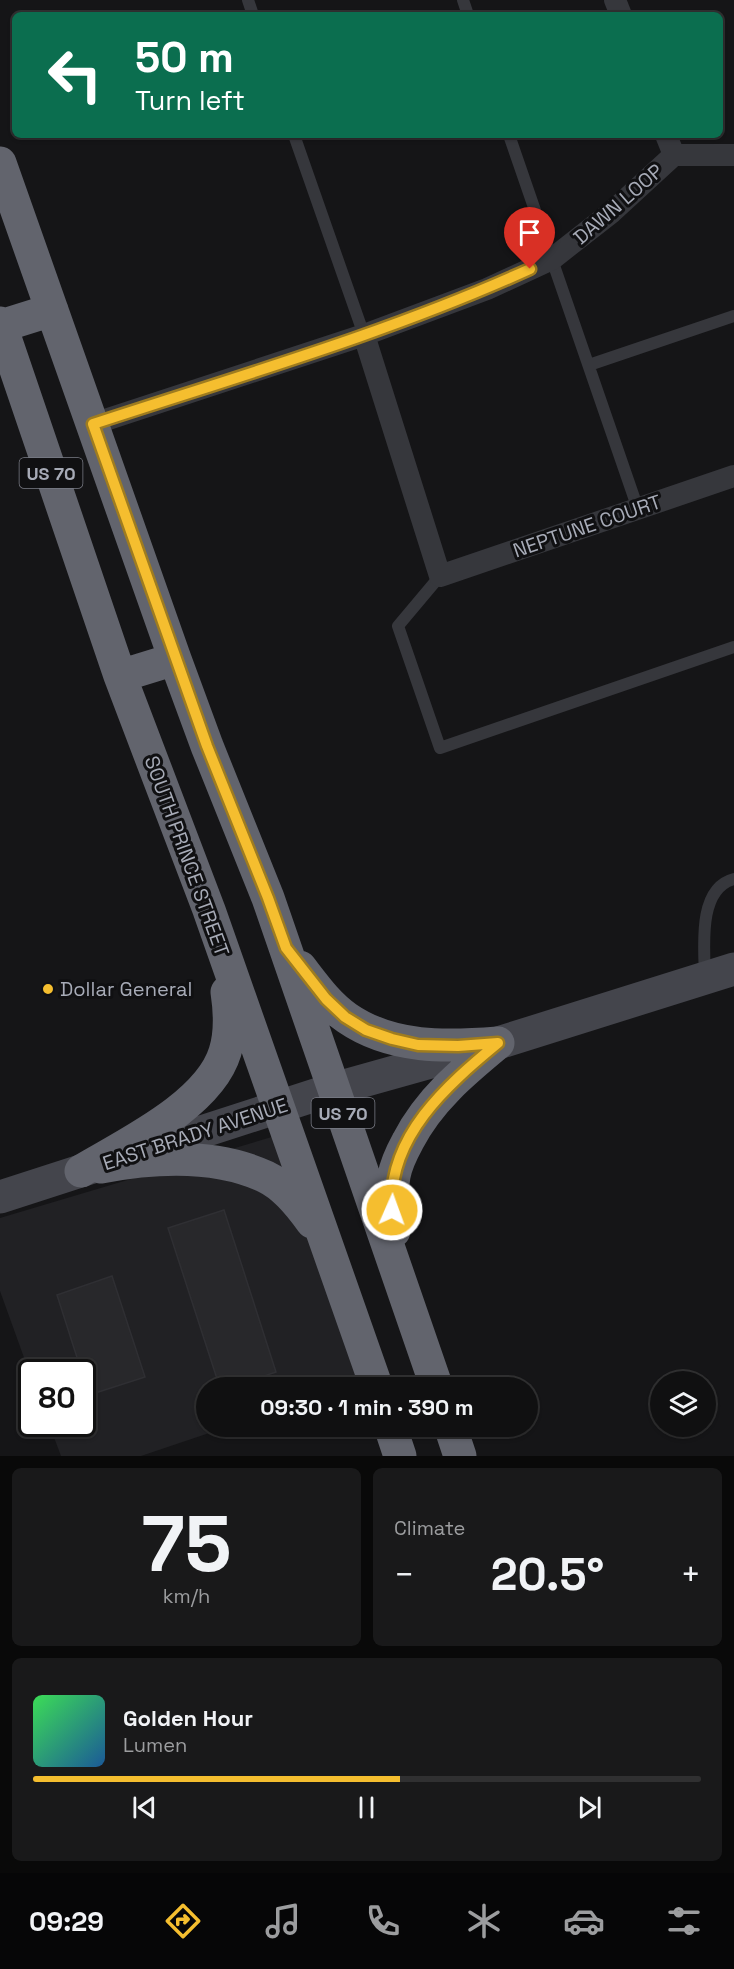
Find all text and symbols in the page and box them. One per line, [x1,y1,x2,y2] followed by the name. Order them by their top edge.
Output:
[135,31,234,84] text: 50 m
[36,36,114,114] icon: left
[135,83,245,118] text: Turn left
[568,158,668,250] street label: DAWN LOOP
[504,207,555,269] pin
[513,216,546,249] icon: arrive
[20,458,82,488] road number: US 70
[509,488,665,564] street label: NEPTUNE COURT
[139,752,235,960] street label: SOUTH PRINCE STREET
[60,976,192,1002] place label: Dollar General
[41,982,55,996] marker: Dollar General
[99,1092,291,1176] street label: EAST BRADY AVENUE
[312,1098,374,1128] road number: US 70
[360,1178,424,1242] position arrow
[18,1359,96,1437] speed limit sign: 80
[650,1371,716,1437] map controls
[650,1371,716,1437] button: layers
[260,1393,474,1421] text: 09:30 · 1 min · 390 m
[141,1494,232,1594] text: 75
[394,1515,465,1541] text: Climate
[491,1546,604,1603] text: 20.5°
[394,1554,414,1596] text: −
[681,1554,701,1596] text: +
[163,1583,210,1609] text: km/h
[123,1704,253,1732] text: Golden Hour
[123,1732,187,1758] text: Lumen
[128,1791,161,1824] icon: previous
[350,1791,383,1824] icon: pause
[573,1791,606,1824] icon: next
[162,1900,204,1942] icon: directions
[262,1900,304,1942] icon: music
[362,1900,404,1942] icon: phone
[463,1900,505,1942] icon: climate
[563,1900,605,1942] icon: car
[663,1900,705,1942] icon: filters
[29,1904,104,1939] text: 09:29

